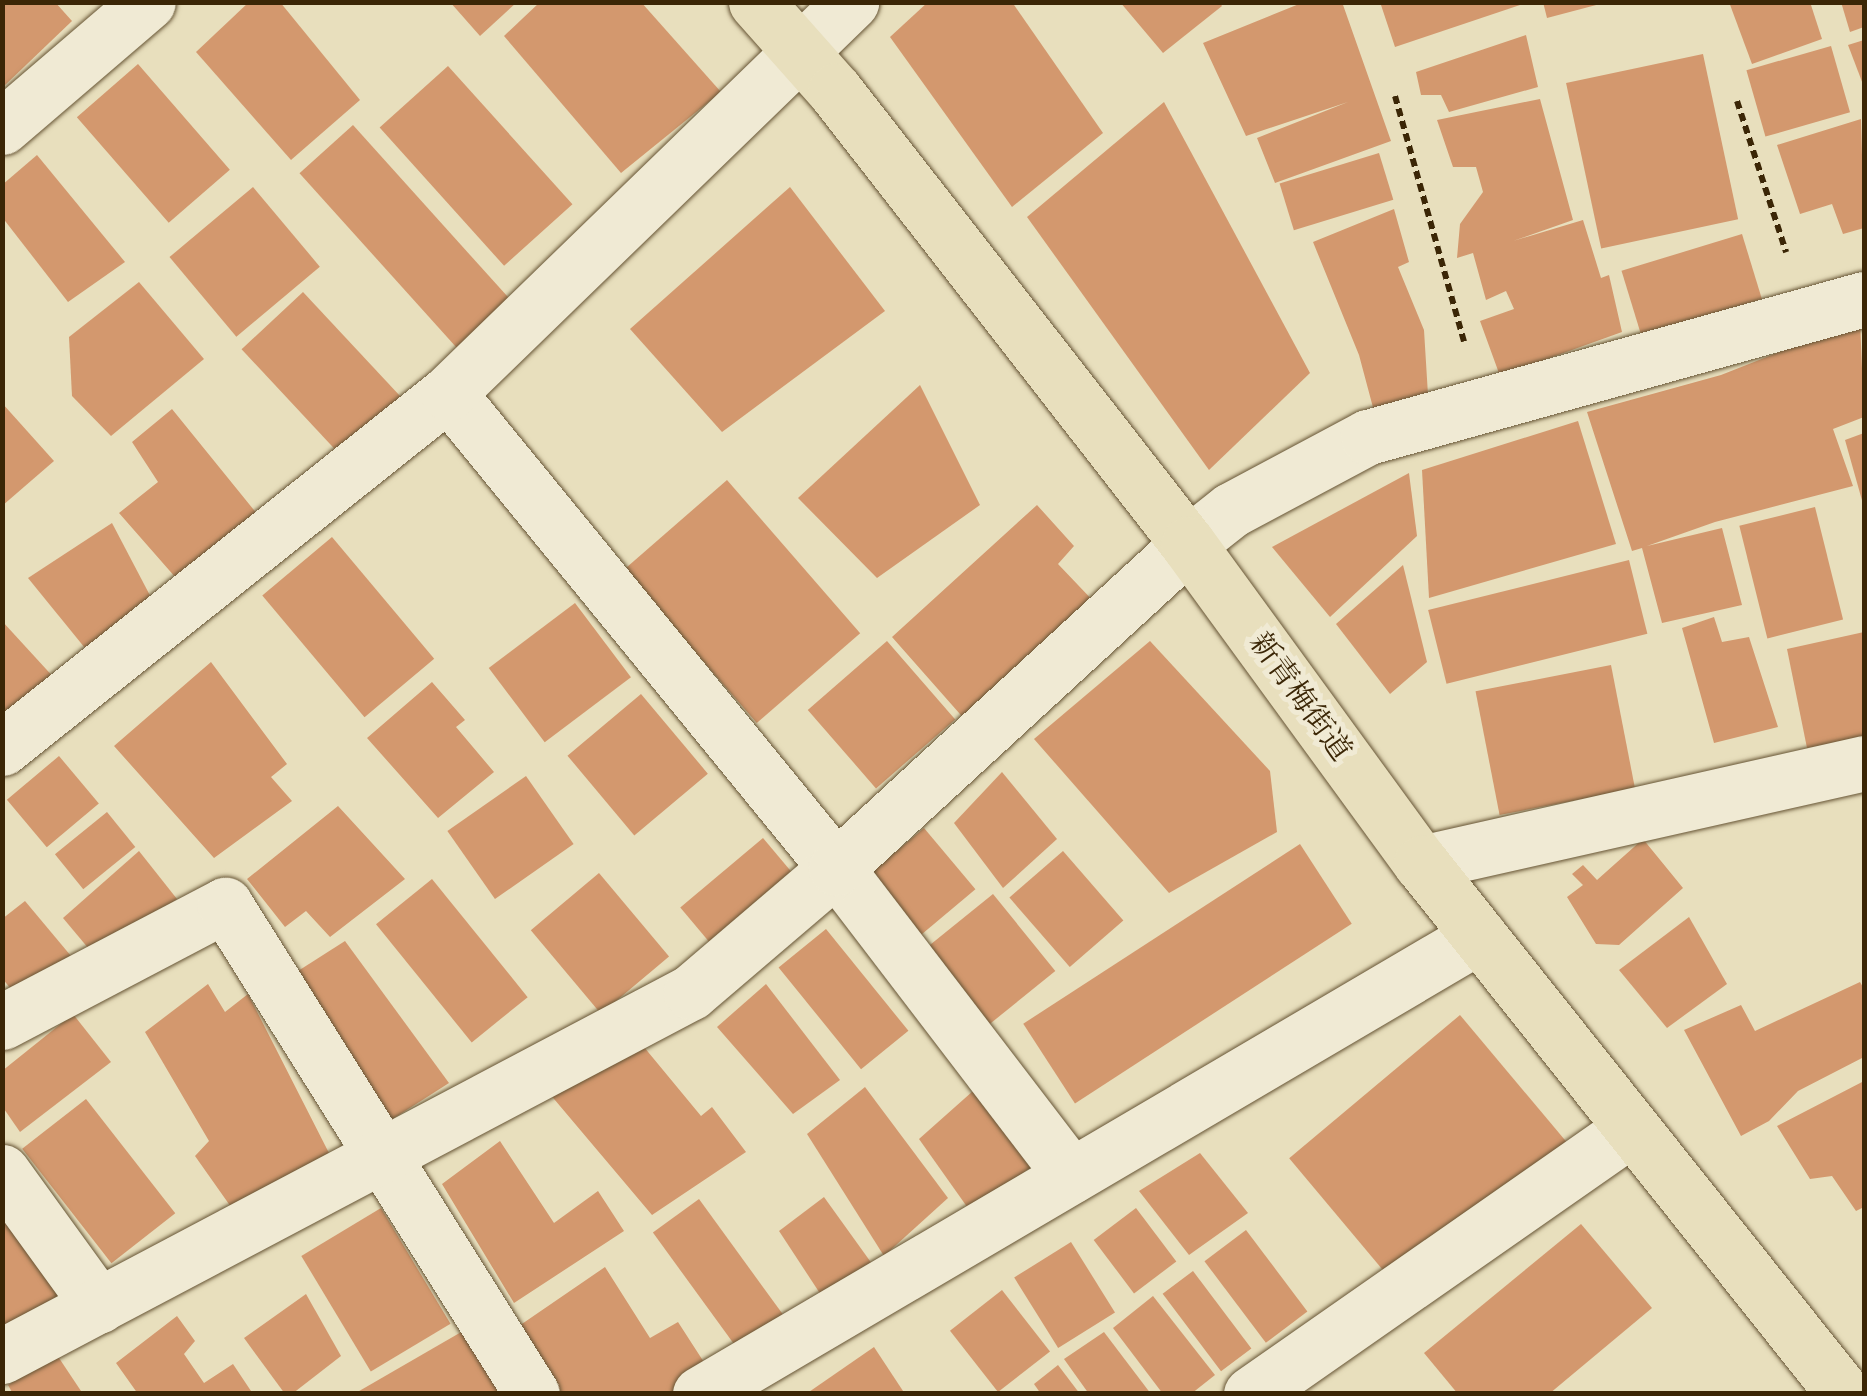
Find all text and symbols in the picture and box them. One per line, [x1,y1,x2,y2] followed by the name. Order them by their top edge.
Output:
[1241,626,1359,768] street label: 新青梅街道

